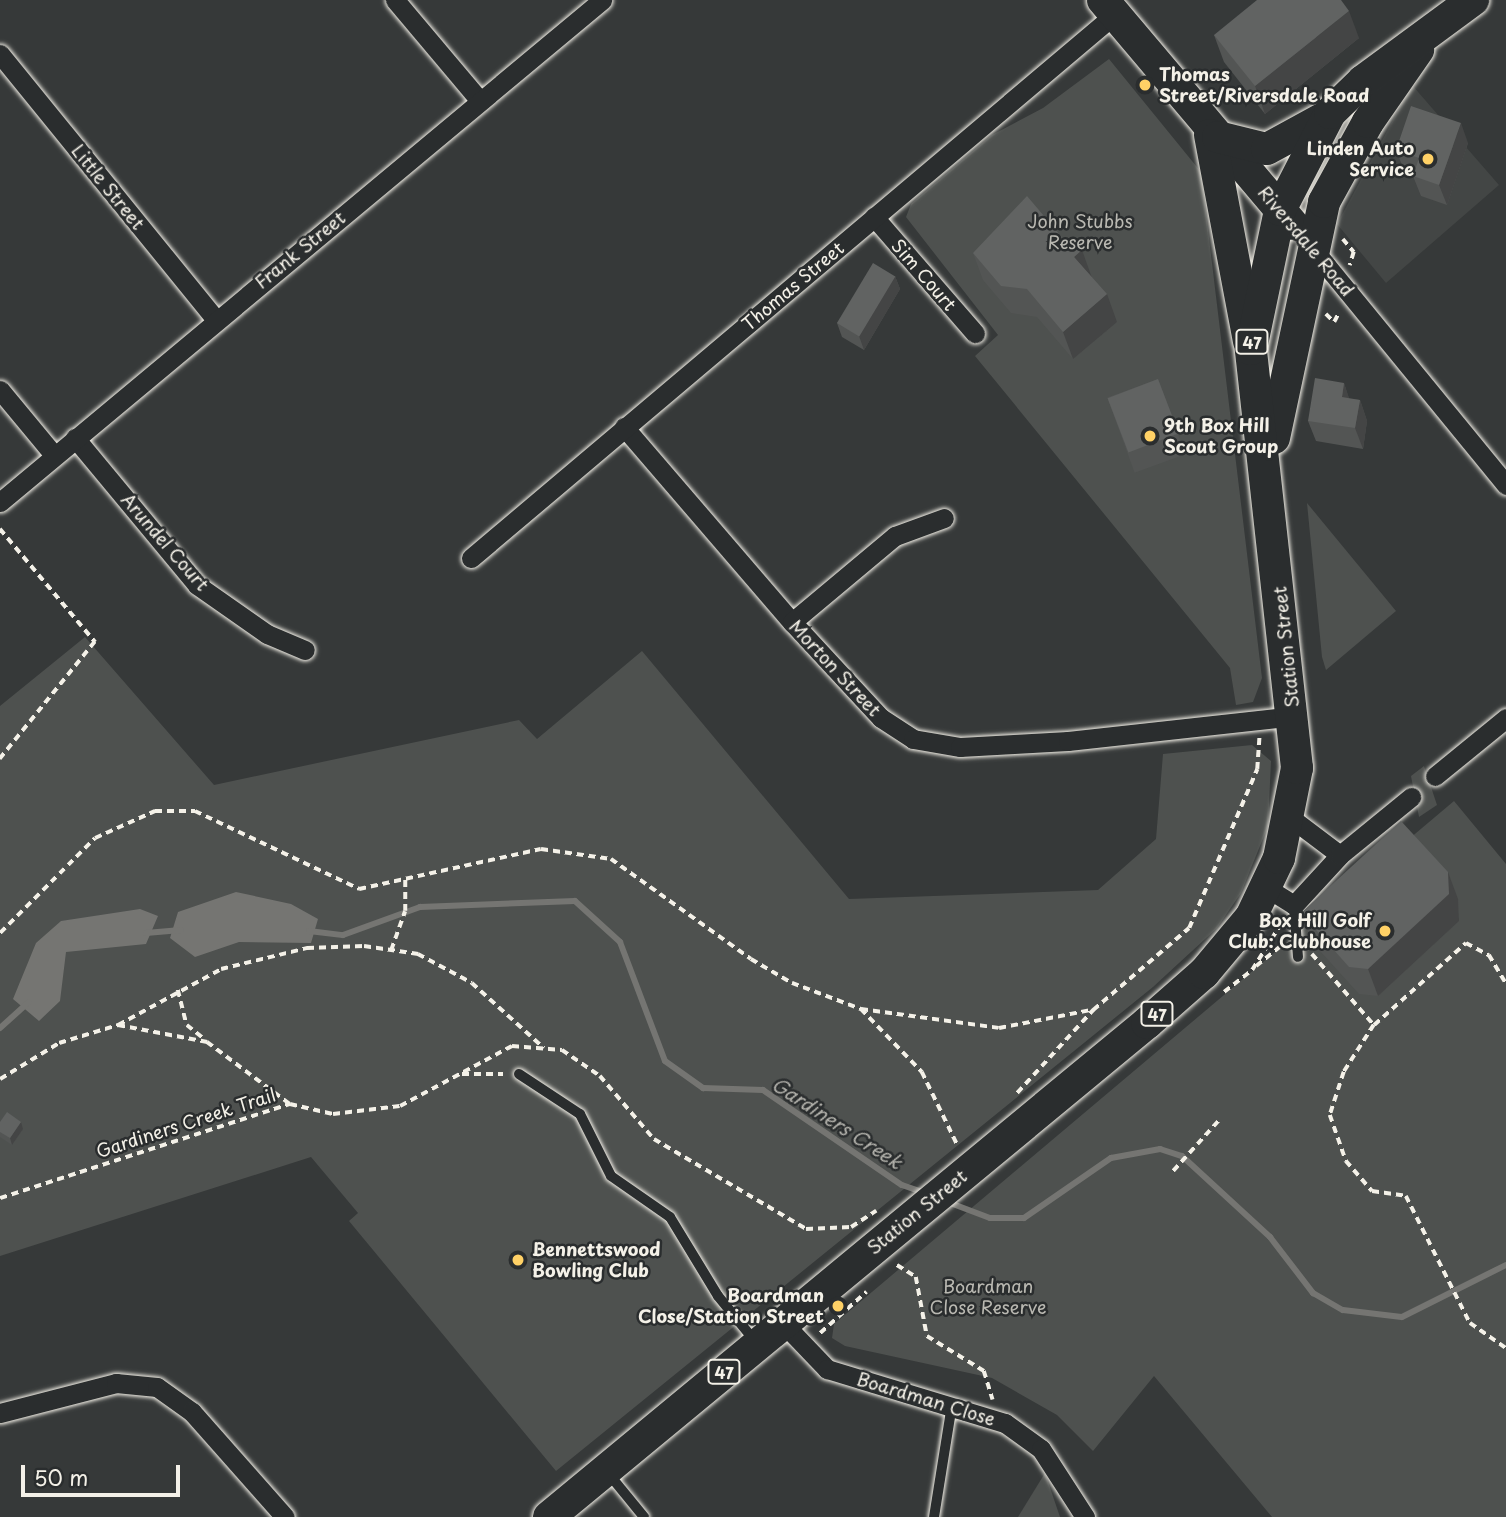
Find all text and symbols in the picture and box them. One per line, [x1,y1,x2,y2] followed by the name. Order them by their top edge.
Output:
[1159,64,1370,106] place label: Thomas Street/Riversdale Road
[1137,77,1153,93] marker: Thomas Street/Riversdale Road
[1305,138,1414,180] place label: Linden Auto Service
[67,140,149,234] street label: Little Street
[1420,151,1436,167] marker: Linden Auto Service
[1253,181,1359,301] street label: Riversdale Road
[250,207,350,293] street label: Frank Street
[1027,211,1133,254] park label: John Stubbs Reserve
[887,235,961,315] street label: Sim Court
[737,237,849,335] street label: Thomas Street
[1234,330,1270,354] road number: 47
[1164,415,1278,458] place label: 9th Box Hill Scout Group
[1142,428,1158,444] marker: 9th Box Hill Scout Group
[117,489,213,595] street label: Arundel Court
[1269,585,1303,709] street label: Station Street
[785,616,885,720] street label: Morton Street
[1227,910,1371,953] place label: Box Hill Golf Club: Clubhouse
[1377,923,1393,939] marker: Box Hill Golf Club: Clubhouse
[1140,1002,1174,1026] road number: 47
[767,1072,907,1174] water label: Gardiners Creek
[92,1083,280,1163] street label: Gardiners Creek Trail
[863,1165,971,1259] street label: Station Street
[532,1239,661,1282] place label: Bennettswood Bowling Club
[510,1252,526,1268] marker: Bennettswood Bowling Club
[929,1276,1047,1318] park label: Boardman Close Reserve
[637,1285,824,1328] place label: Boardman Close/Station Street
[830,1298,846,1314] marker: Boardman Close/Station Street
[706,1360,742,1384] road number: 47
[855,1368,997,1430] street label: Boardman Close
[24,1450,184,1494] scale bar
[34,1461,88,1493] text: 50 m

